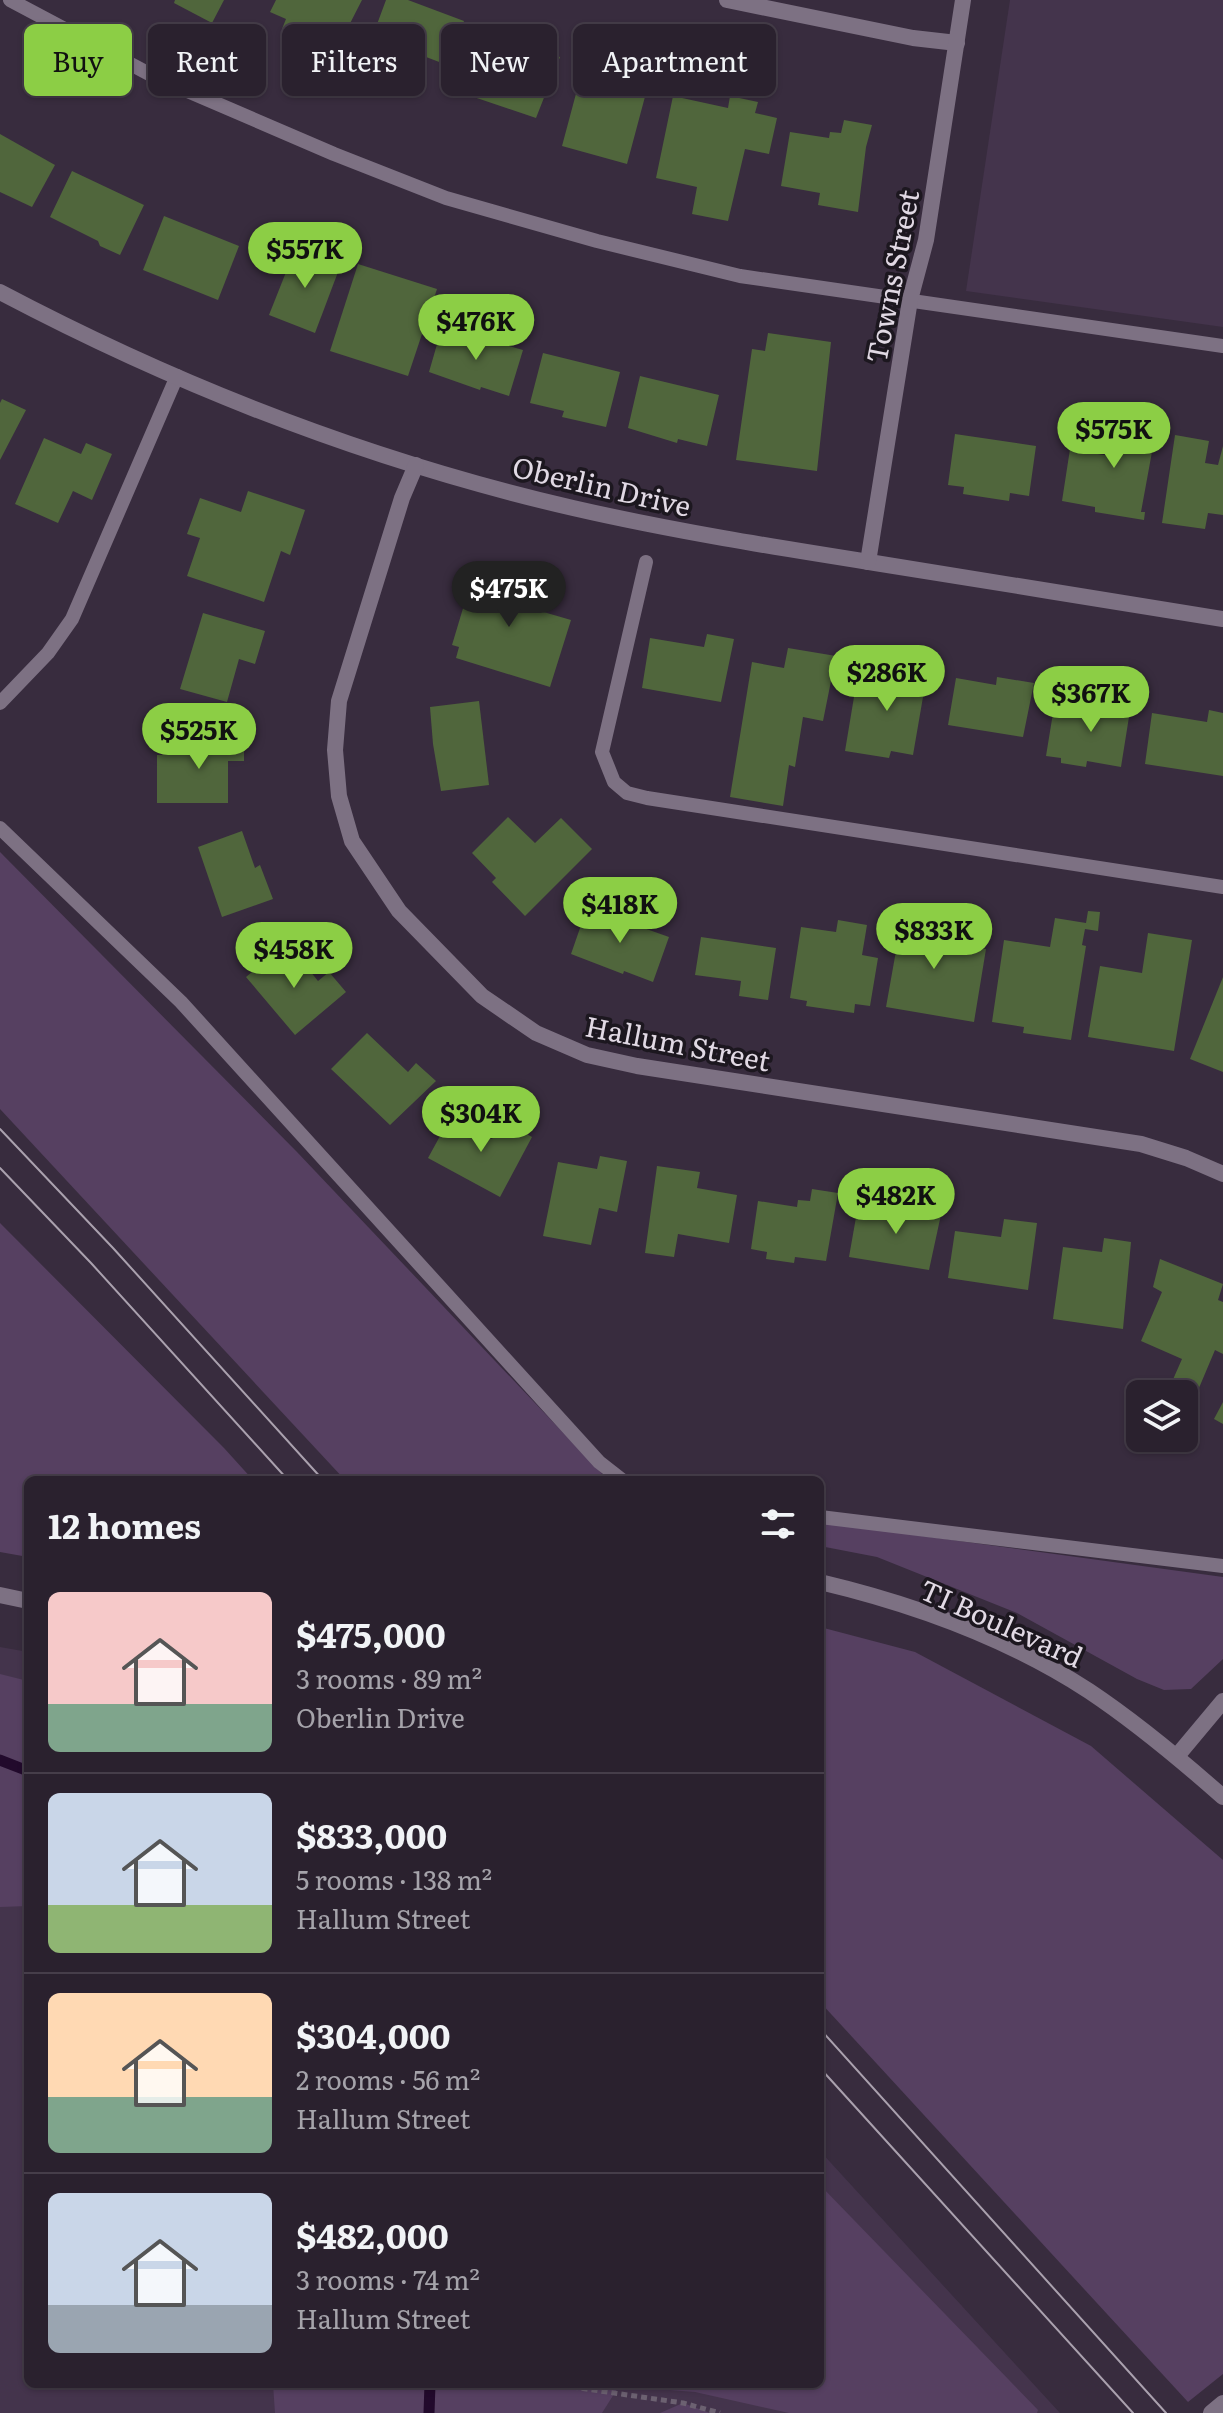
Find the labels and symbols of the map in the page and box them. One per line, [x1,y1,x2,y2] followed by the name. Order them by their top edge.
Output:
[854,185,928,366] street label: Towns Street
[249,222,361,290] pin: $557K
[420,294,532,362] pin: $476K
[1058,402,1170,470] pin: $575K
[509,444,695,526] street label: Oberlin Drive
[453,561,565,629] pin: $475K
[831,645,943,713] pin: $286K
[1035,666,1147,734] pin: $367K
[143,703,255,771] pin: $525K
[564,877,676,945] pin: $418K
[878,903,990,971] pin: $833K
[238,922,350,990] pin: $458K
[582,1003,775,1081] street label: Hallum Street
[425,1086,537,1154] pin: $304K
[840,1168,952,1236] pin: $482K
[914,1567,1090,1677] street label: TI Boulevard

